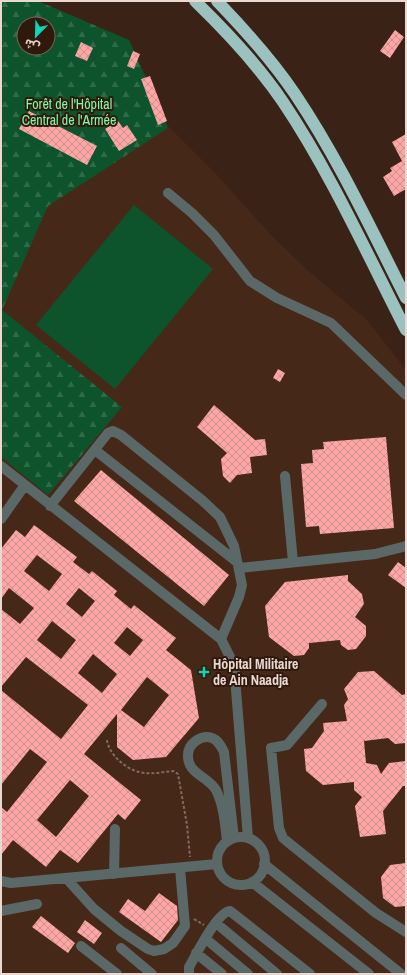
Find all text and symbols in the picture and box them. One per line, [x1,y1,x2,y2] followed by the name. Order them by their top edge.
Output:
[16,16,56,56] north arrow
[22,36,42,55] text: ش
[22,95,116,129] park label: Forêt de l'Hôpital Central de l'Armée
[213,655,298,689] place label: Hôpital Militaire de Ain Naadja
[198,666,210,678] marker: Hôpital Militaire de Ain Naadja

